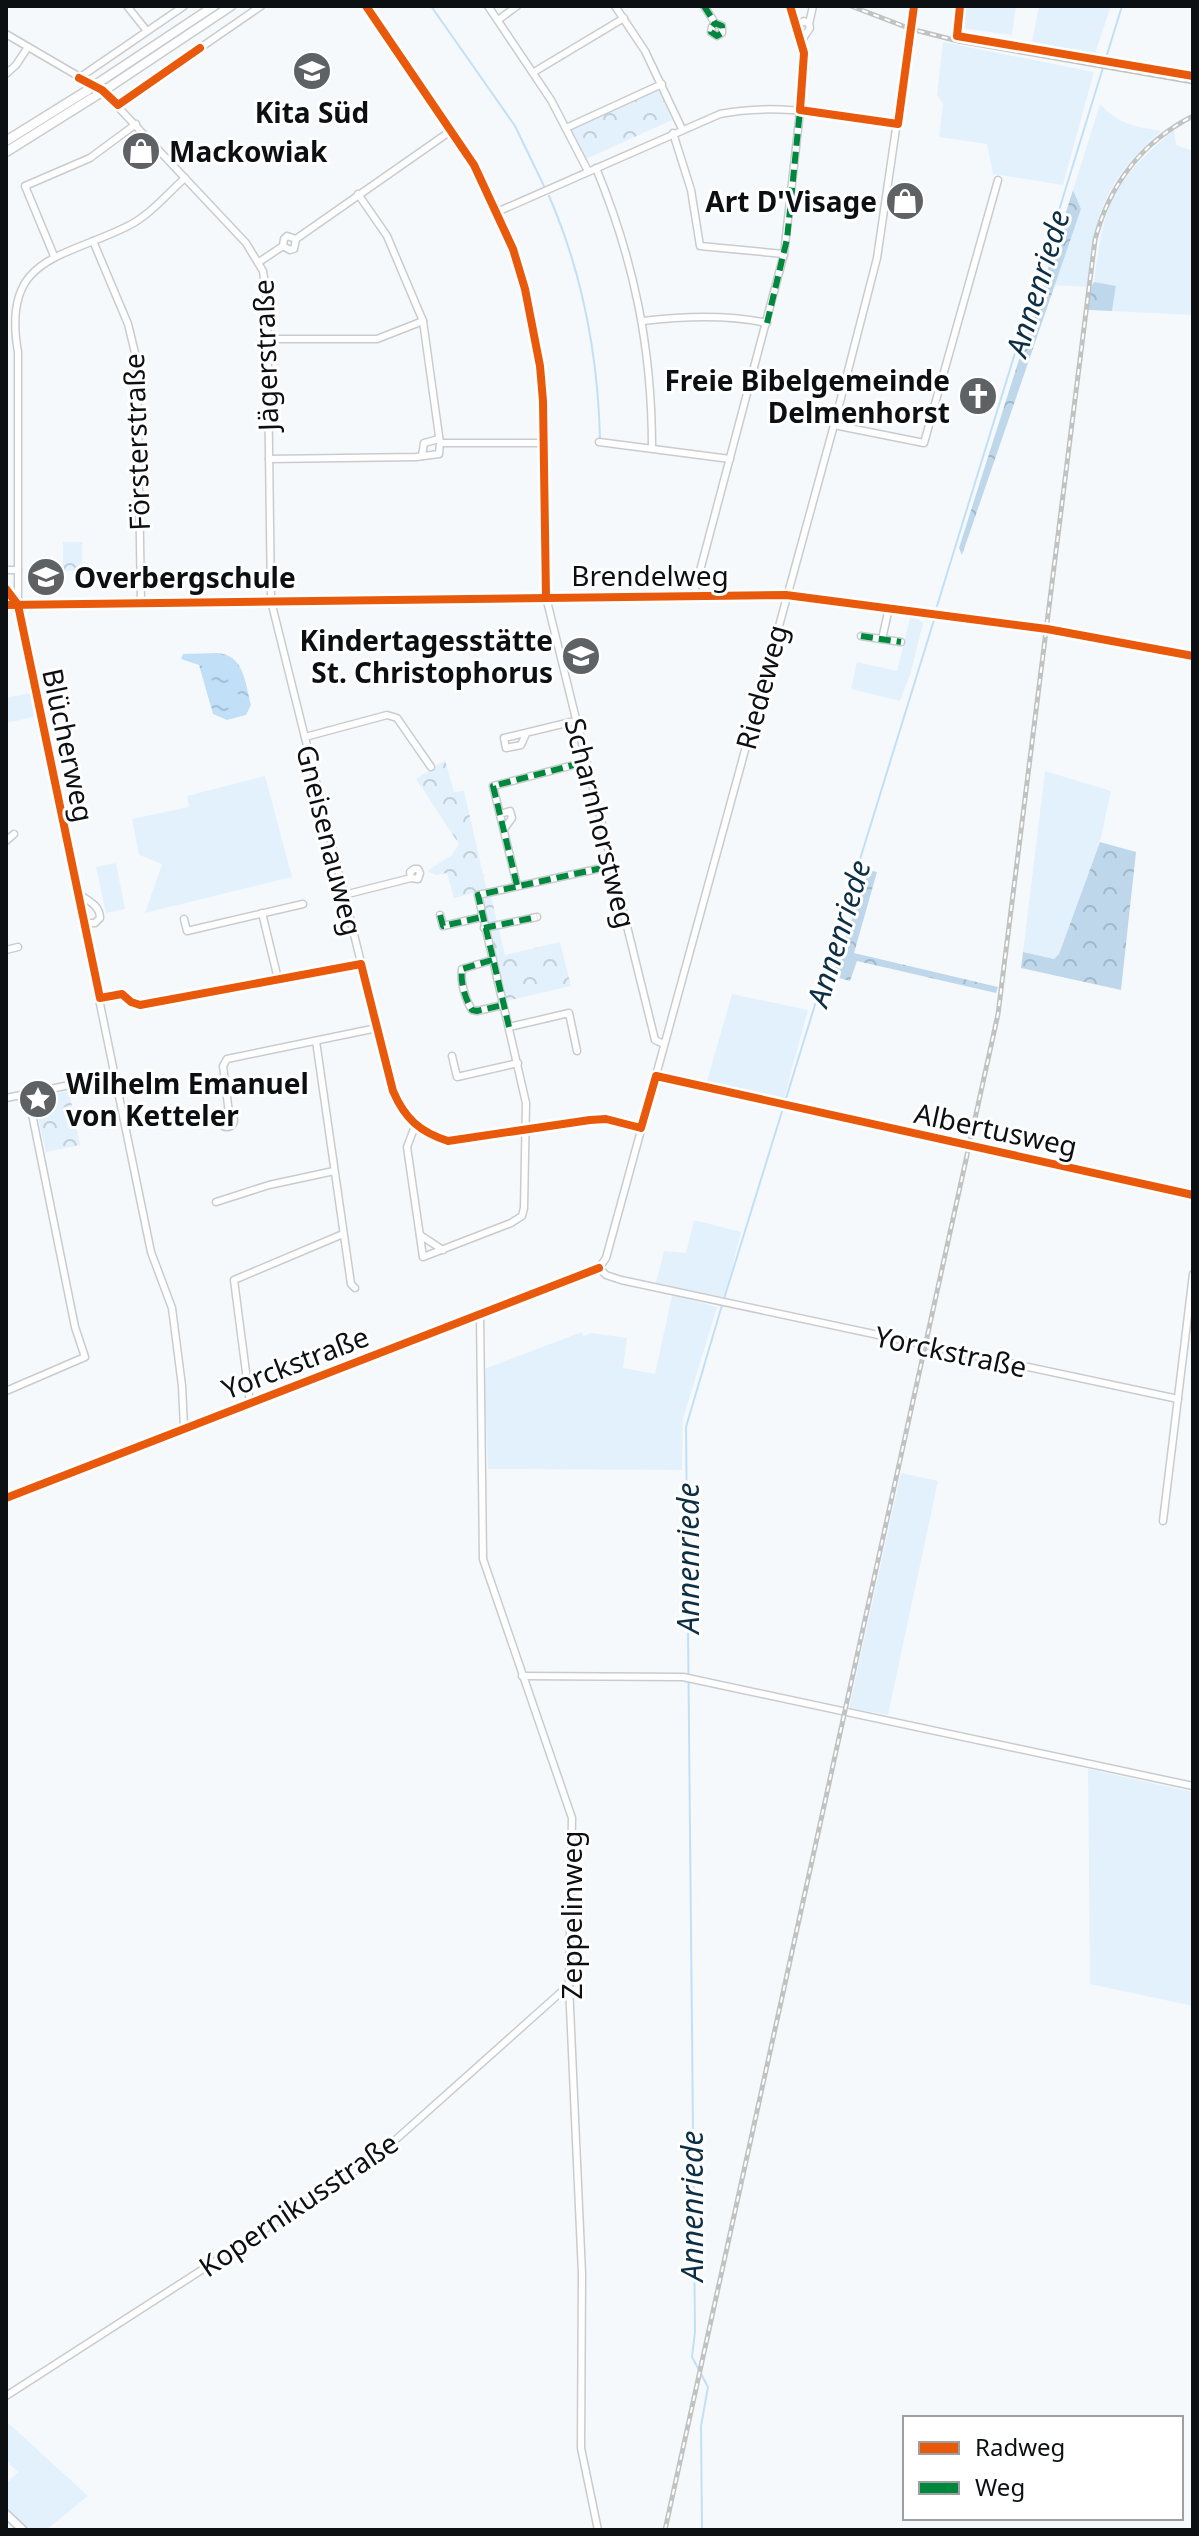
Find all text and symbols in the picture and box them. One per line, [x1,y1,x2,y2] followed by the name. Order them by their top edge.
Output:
[291,50,333,92] school or university icon: Kita Süd
[255,93,369,131] place label: Kita Süd
[120,130,162,172] shop icon: Mackowiak
[169,132,328,170] place label: Mackowiak
[884,180,926,222] shop icon: Art D'Visage
[705,182,877,220] place label: Art D'Visage
[995,205,1079,363] water label: Annenriede
[243,279,287,434] street label: Jägerstraße
[114,353,158,531] street label: Försterstraße
[664,361,950,431] place label: Freie Bibelgemeinde Delmenhorst
[957,375,999,417] church icon: Freie Bibelgemeinde Delmenhorst
[25,556,67,598] school or university icon: Overbergschule
[571,556,729,594] street label: Brendelweg
[74,558,296,596] place label: Overbergschule
[726,620,796,754] street label: Riedeweg
[300,621,553,691] place label: Kindertagesstätte St. Christophorus
[560,635,602,677] school or university icon: Kindertagesstätte St. Christophorus
[34,665,104,825] street label: Blücherweg
[557,714,645,932] street label: Scharnhorstweg
[288,741,372,939] street label: Gneisenauweg
[796,855,880,1013] water label: Annenriede
[66,1064,309,1134] place label: Wilhelm Emanuel von Ketteler
[17,1078,59,1120] place icon: Wilhelm Emanuel von Ketteler
[911,1093,1081,1165] street label: Albertusweg
[871,1316,1031,1386] street label: Yorckstraße
[216,1317,374,1407] street label: Yorckstraße
[667,1483,708,1635] water label: Annenriede
[552,1831,590,1999] street label: Zeppelinweg
[191,2123,405,2285] street label: Kopernikusstraße
[671,2131,712,2283] water label: Annenriede
[903,2416,1183,2520] legend
[975,2430,1065,2463] text: Radweg
[975,2470,1025,2503] text: Weg

